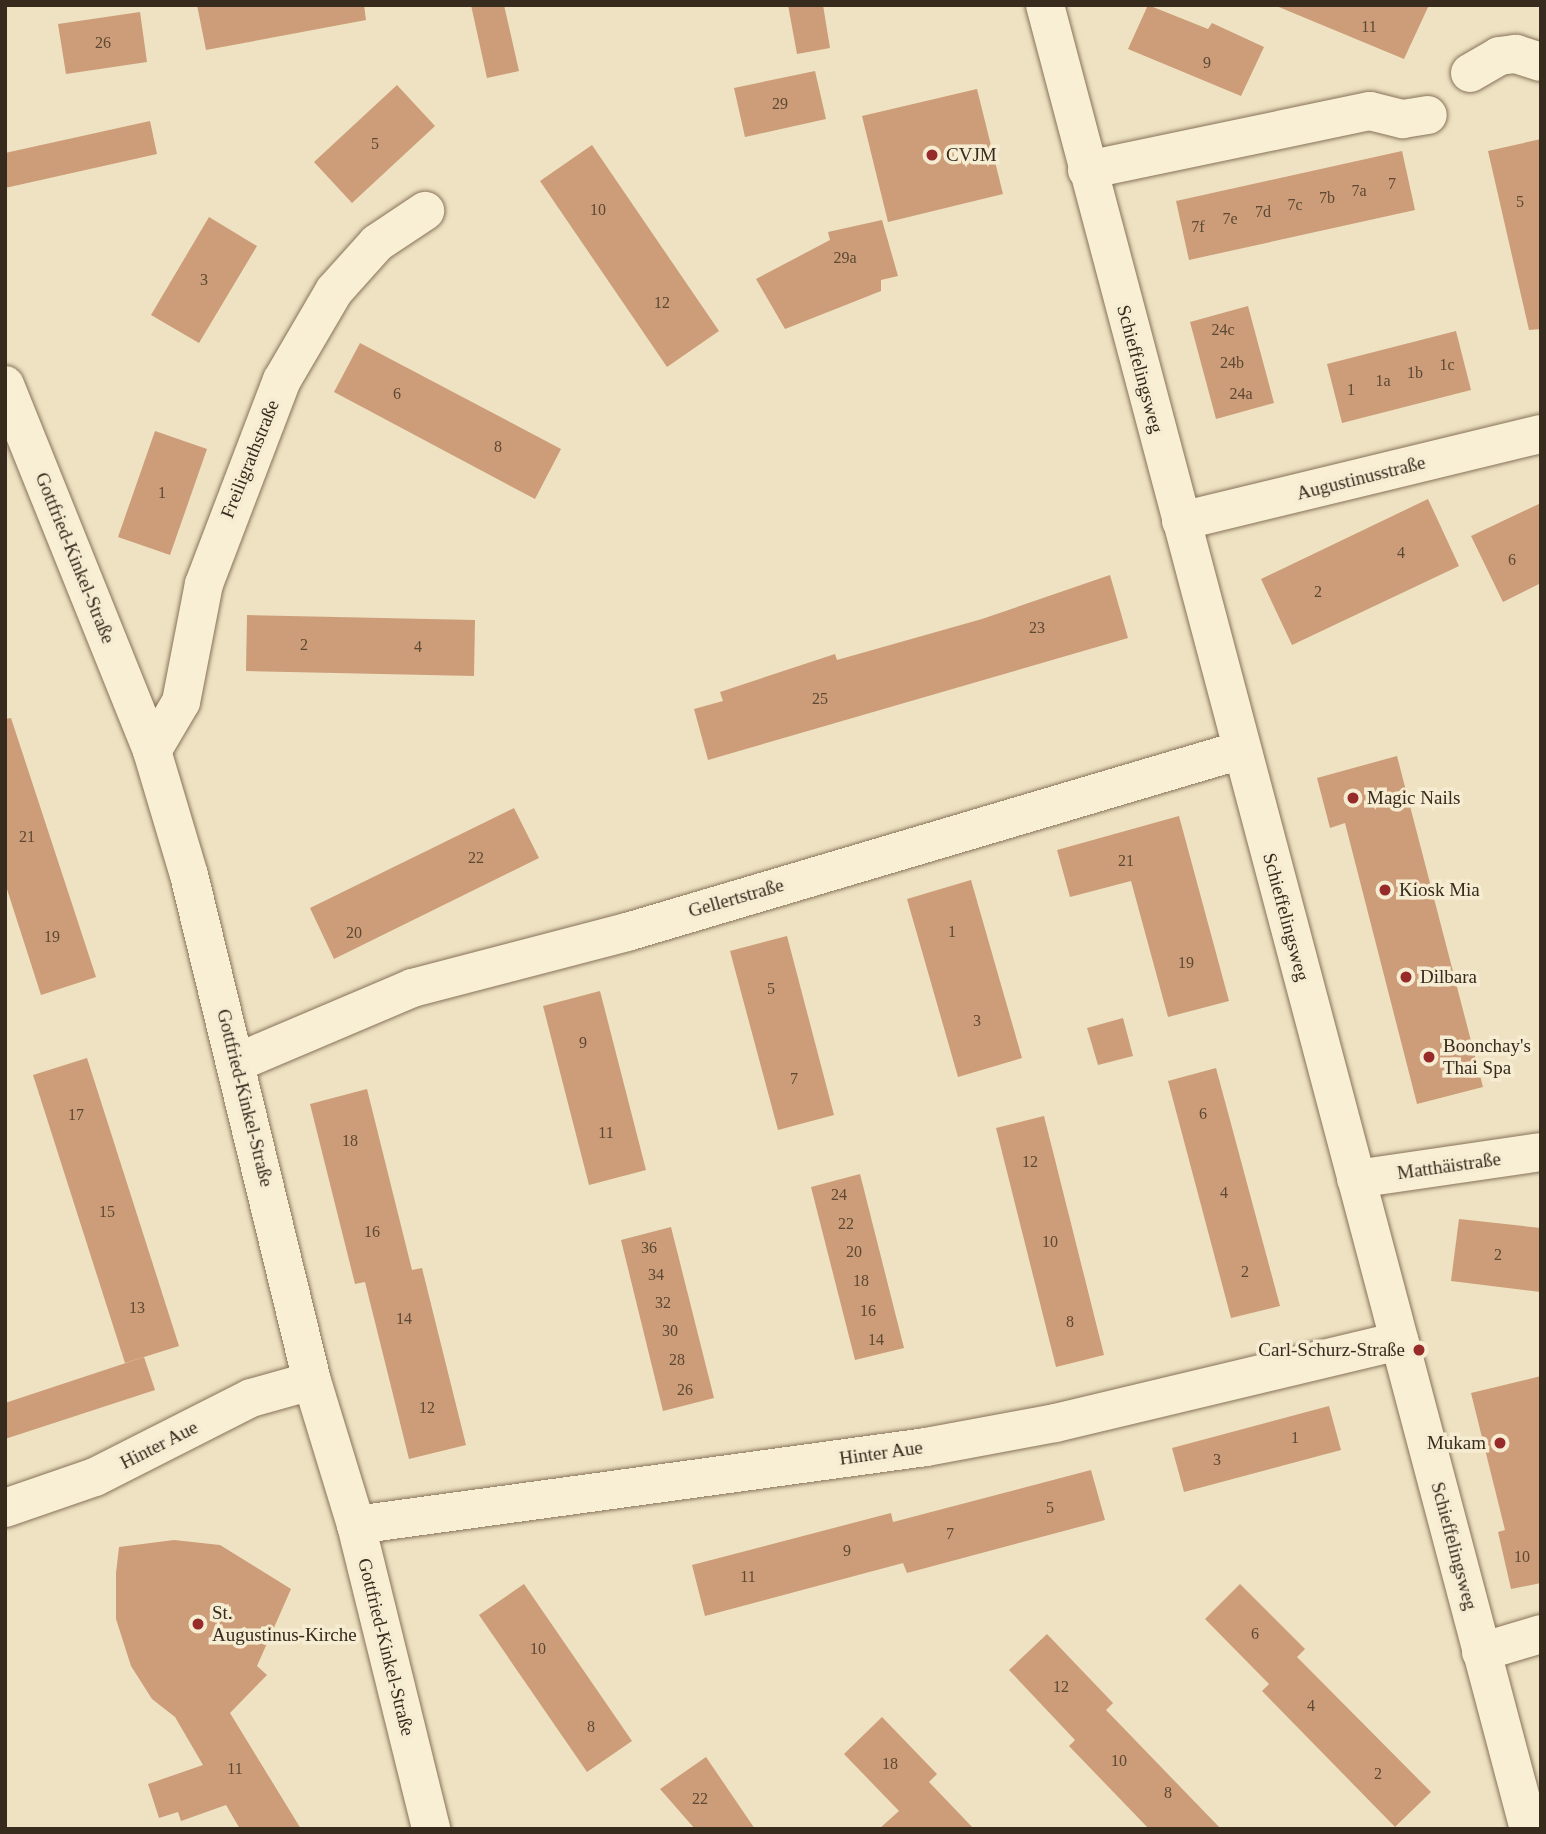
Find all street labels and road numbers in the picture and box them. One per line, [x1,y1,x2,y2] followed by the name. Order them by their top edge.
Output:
[1112,303,1168,435] street label: Schieffelingsweg
[216,397,284,521] street label: Freiligrathstraße
[1294,451,1428,505] street label: Augustinusstraße
[30,469,120,647] street label: Gottfried-Kinkel-Straße
[1258,851,1314,983] street label: Schieffelingsweg
[686,874,786,922] street label: Gellertstraße
[212,1007,278,1189] street label: Gottfried-Kinkel-Straße
[1396,1147,1502,1185] street label: Matthäistraße
[116,1416,202,1474] street label: Hinter Aue
[837,1436,925,1470] street label: Hinter Aue
[1426,1480,1482,1612] street label: Schieffelingsweg
[353,1556,419,1738] street label: Gottfried-Kinkel-Straße

